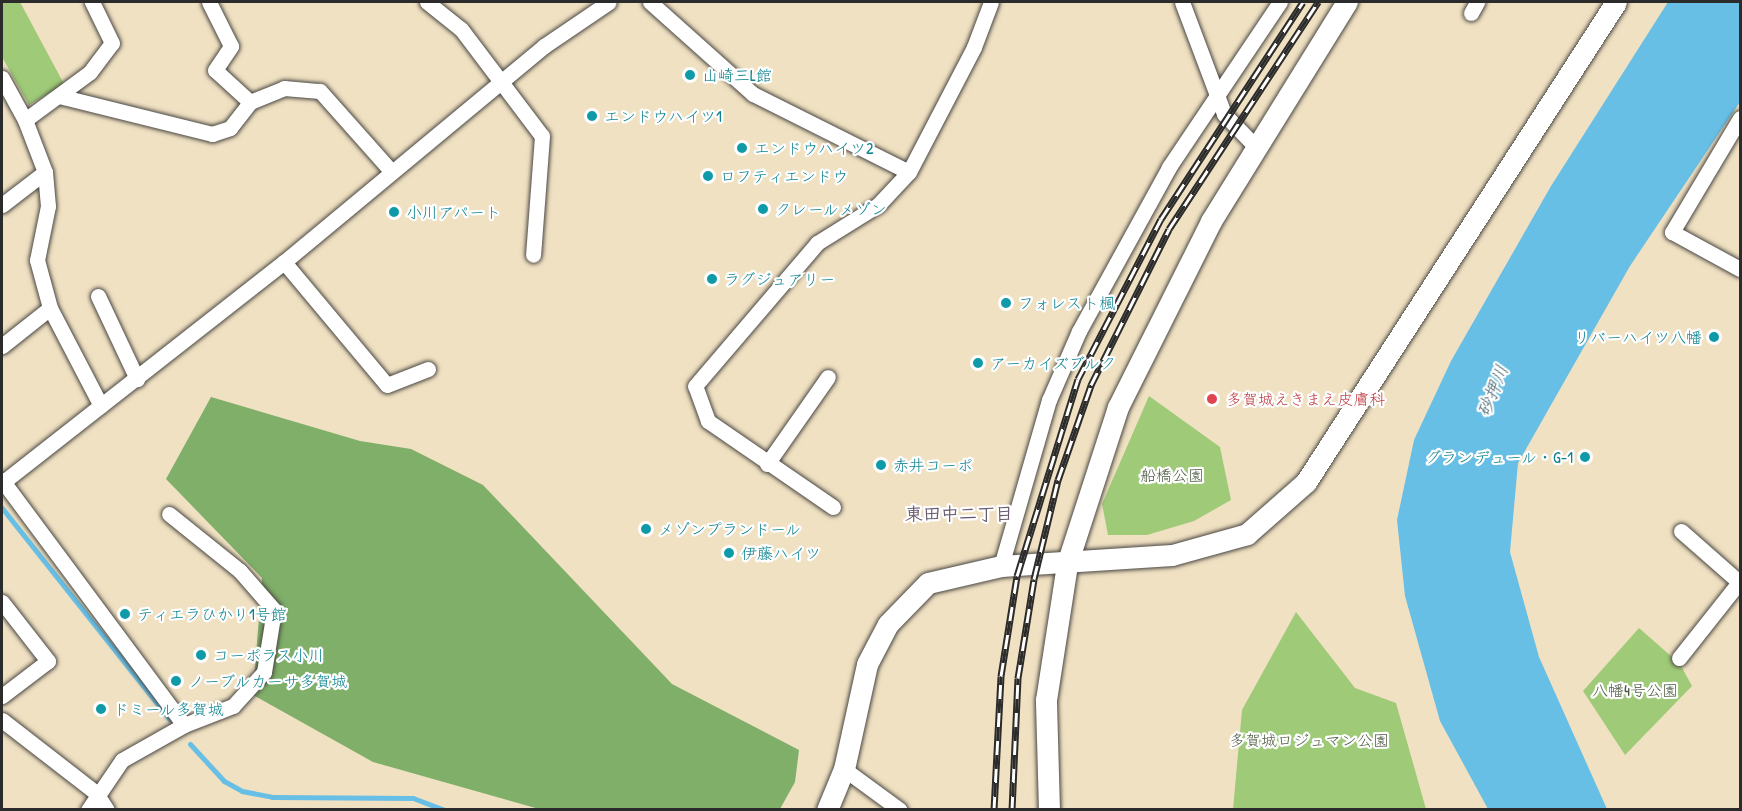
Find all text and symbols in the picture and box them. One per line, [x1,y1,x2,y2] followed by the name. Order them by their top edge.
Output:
[702,65,772,85] place label: 山崎三L館
[683,68,697,82] marker: 山崎三L館
[604,106,722,126] place label: エンドウハイツ1
[585,109,599,123] marker: エンドウハイツ1
[754,138,873,158] place label: エンドウハイツ2
[735,141,749,155] marker: エンドウハイツ2
[720,166,848,186] place label: ロフティエンドウ
[701,169,715,183] marker: ロフティエンドウ
[775,199,888,219] place label: クレールメゾン
[406,202,502,222] place label: 小川アパート
[756,202,770,216] marker: クレールメゾン
[387,205,401,219] marker: 小川アパート
[724,269,836,289] place label: ラグジュアリー
[705,272,719,286] marker: ラグジュアリー
[1018,293,1114,313] place label: フォレスト楓
[999,296,1013,310] marker: フォレスト楓
[1574,327,1702,347] place label: リバーハイツ八幡
[1707,330,1721,344] marker: リバーハイツ八幡
[990,353,1117,373] place label: アーカイズブルク
[971,356,985,370] marker: アーカイズブルク
[1473,362,1513,420] water label: 砂押川
[1226,389,1386,409] place label: 多賀城えきまえ皮膚科
[1203,390,1221,408] marker: 多賀城えきまえ皮膚科
[1425,447,1573,467] place label: グランデュール・G-1
[1578,450,1592,464] marker: グランデュール・G-1
[893,455,973,475] place label: 赤井コーポ
[874,458,888,472] marker: 赤井コーポ
[1140,465,1204,485] park label: 船橋公園
[905,503,1013,525] district label: 東田中二丁目
[658,519,802,539] place label: メゾンプランドール
[639,522,653,536] marker: メゾンプランドール
[741,543,821,563] place label: 伊藤ハイツ
[722,546,736,560] marker: 伊藤ハイツ
[137,604,287,624] place label: ティエラひかり1号館
[118,607,132,621] marker: ティエラひかり1号館
[213,645,325,665] place label: コーポラス小川
[194,648,208,662] marker: コーポラス小川
[188,671,348,691] place label: ノーブルカーサ多賀城
[169,674,183,688] marker: ノーブルカーサ多賀城
[1592,680,1678,700] park label: 八幡4号公園
[113,699,225,719] place label: ドミール多賀城
[94,702,108,716] marker: ドミール多賀城
[1229,730,1389,750] park label: 多賀城ロジュマン公園

